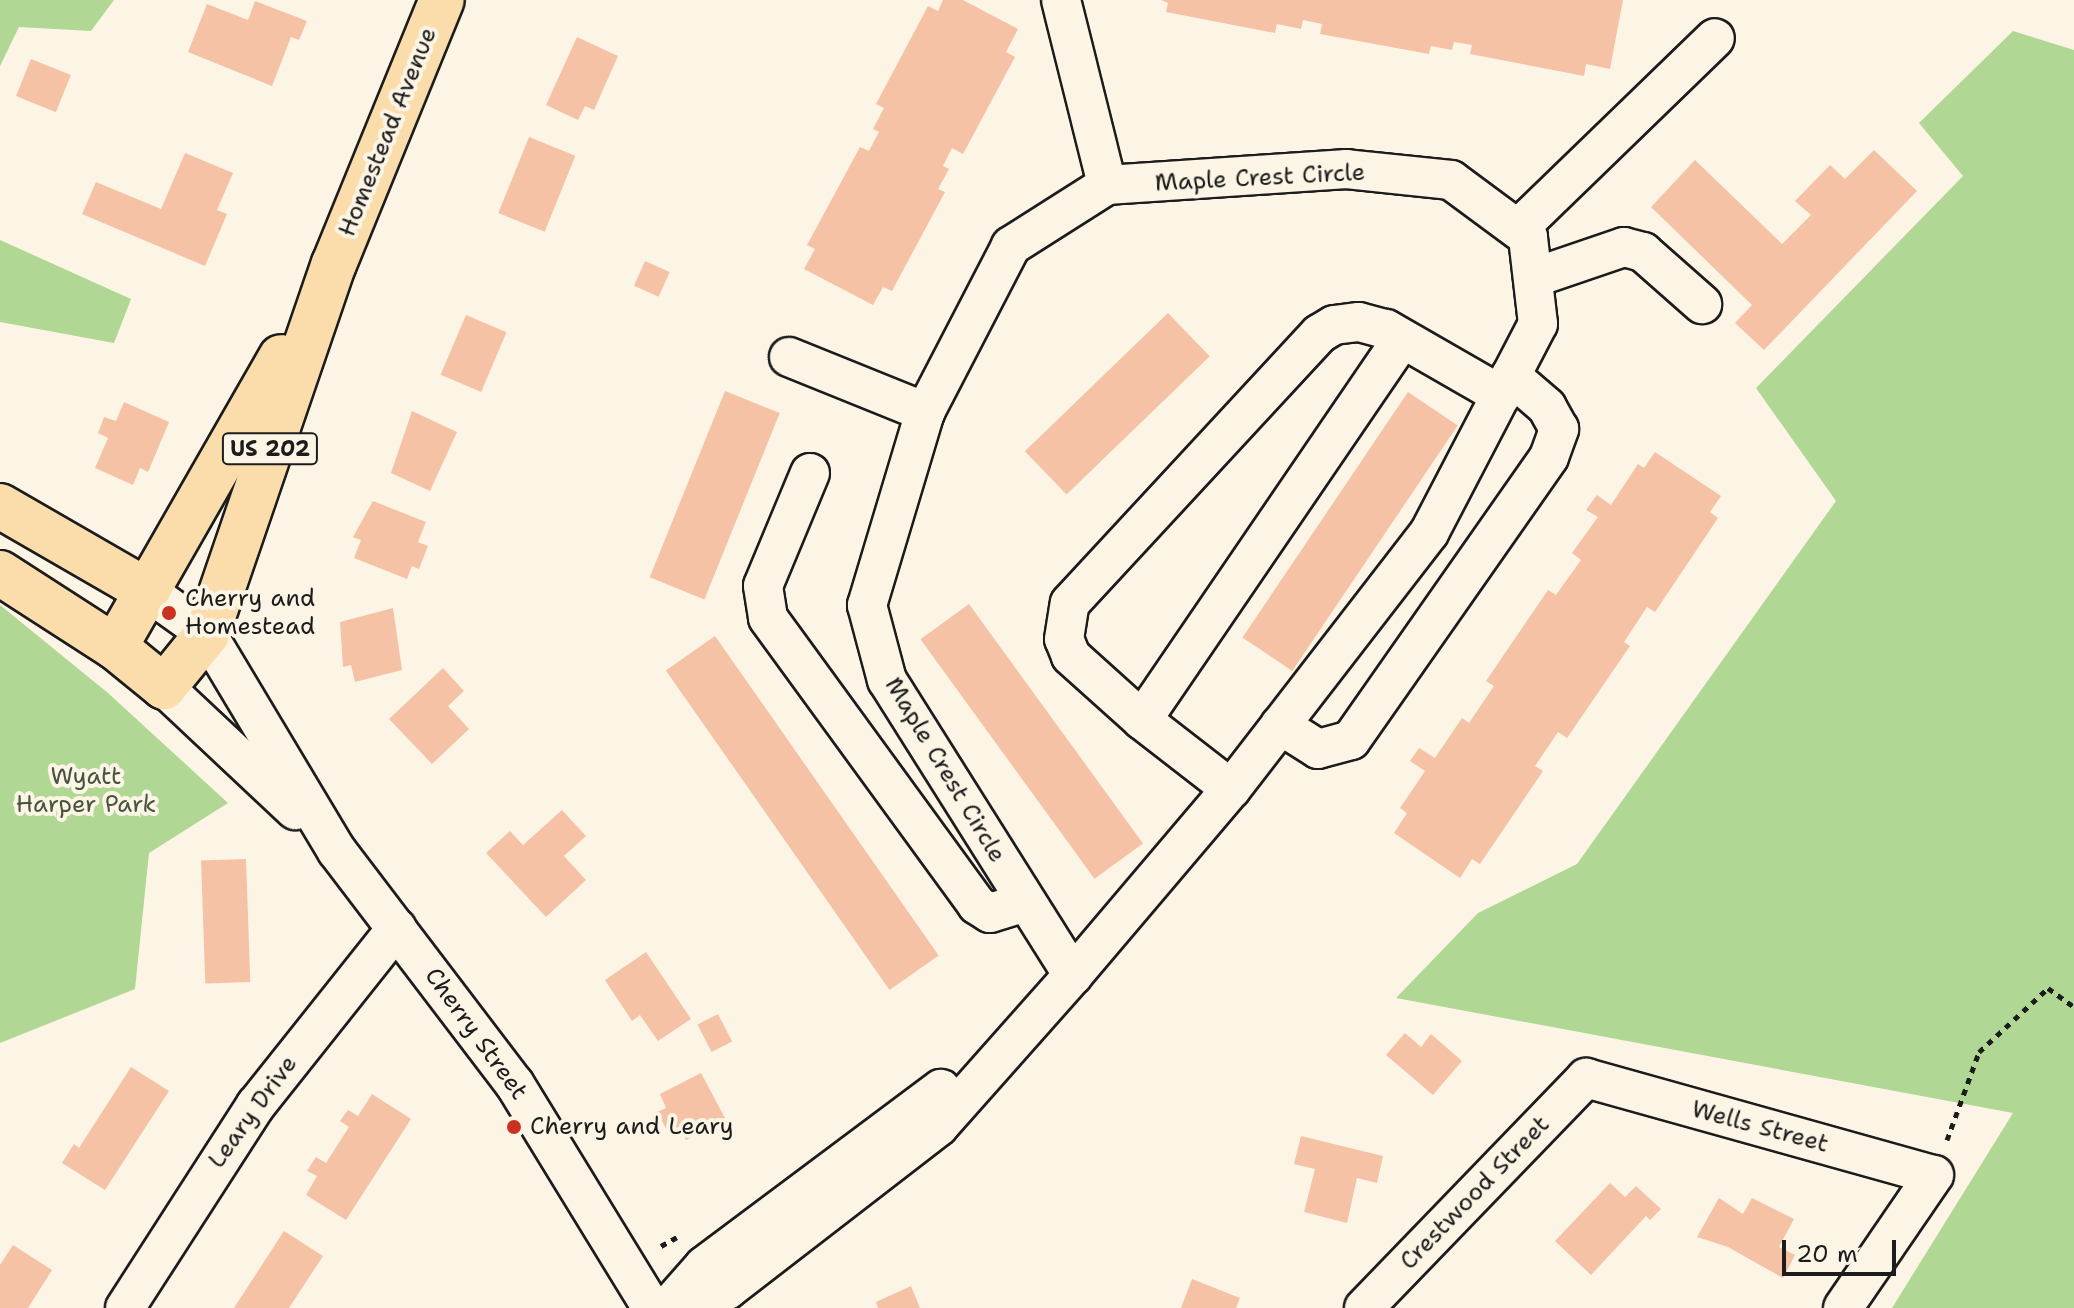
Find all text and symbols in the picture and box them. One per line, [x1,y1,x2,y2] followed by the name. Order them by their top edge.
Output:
[333,23,443,241] street label: Homestead Avenue
[1154,158,1366,198] street label: Maple Crest Circle
[220,431,320,467] road number: US 202
[185,585,315,641] place label: Cherry and Homestead
[160,604,178,622] marker: Cherry and Homestead
[878,672,1012,868] street label: Maple Crest Circle
[16,763,156,819] park label: Wyatt Harper Park
[418,962,534,1106] street label: Cherry Street
[203,1050,303,1174] street label: Leary Drive
[1688,1095,1832,1159] street label: Wells Street
[1394,1110,1556,1276] street label: Crestwood Street
[530,1113,734,1141] place label: Cherry and Leary
[505,1118,523,1136] marker: Cherry and Leary
[1786,1224,1900,1274] scale bar
[1796,1238,1858,1270] text: 20 m

